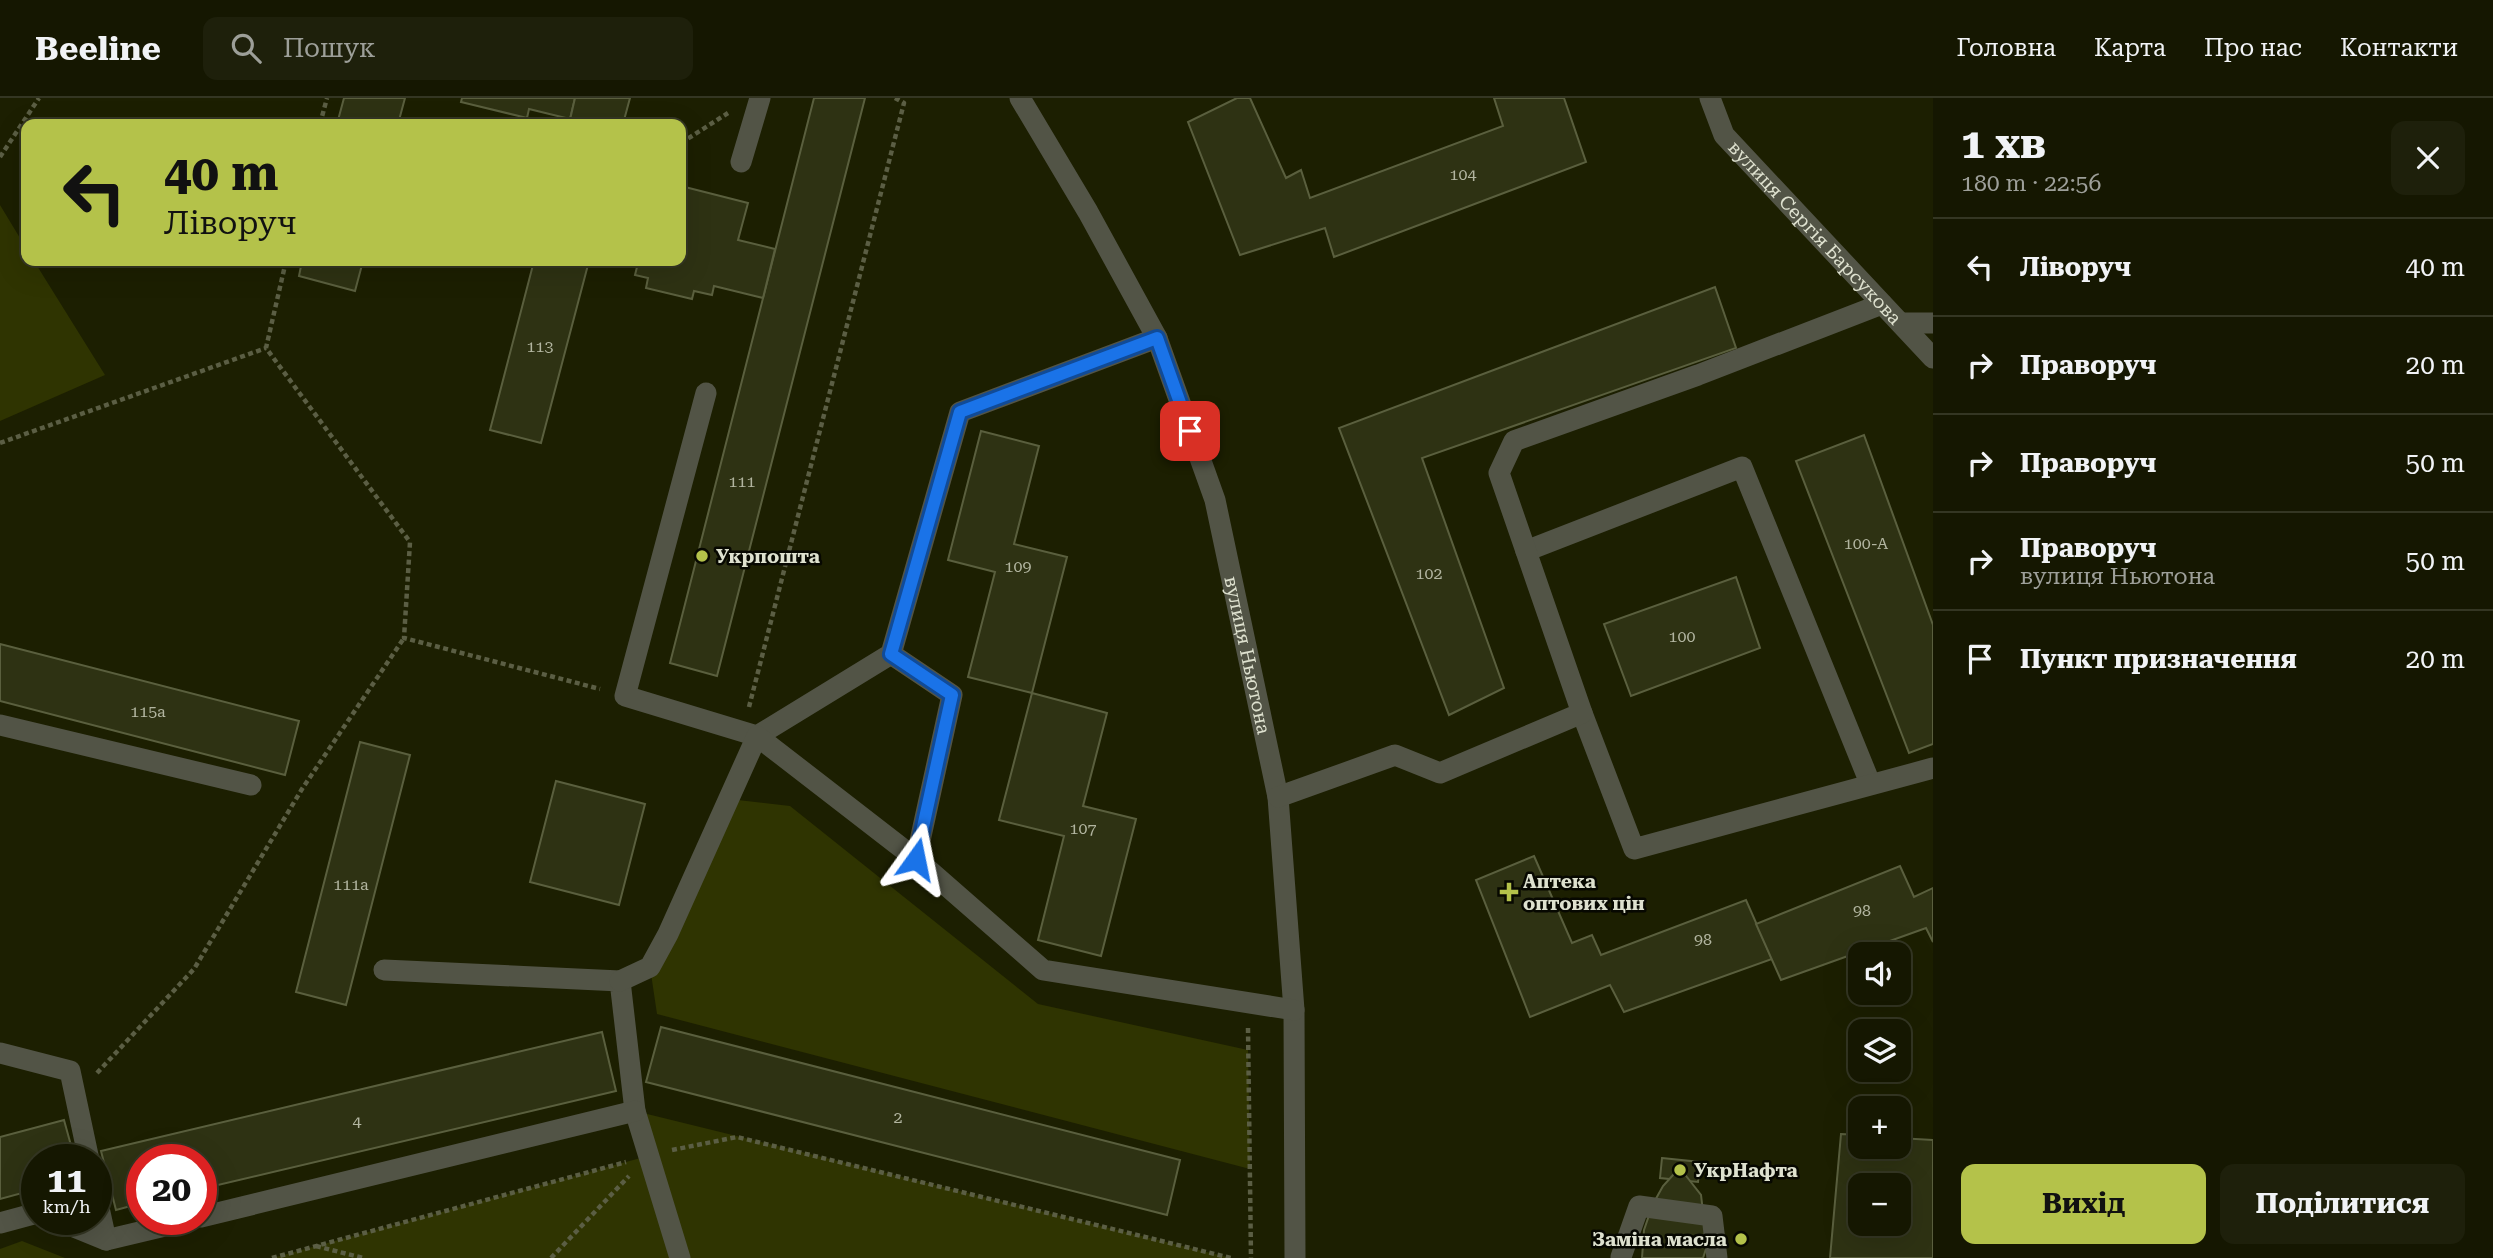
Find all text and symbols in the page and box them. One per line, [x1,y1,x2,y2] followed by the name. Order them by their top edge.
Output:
[203,17,693,80] search box
[35,29,161,68] text: Beeline
[227,29,265,67] icon: search
[283,33,376,63] text: Пошук
[1956,34,2056,62] text: Головна
[2094,34,2166,62] text: Карта
[2204,34,2302,62] text: Про нас
[2340,34,2458,62] text: Контакти
[1961,119,2046,168] text: 1 хв
[2391,121,2465,195] button: close
[1724,136,1907,330] street label: вулиця Сергія Барсукова
[164,145,279,202] text: 40 m
[49,147,140,238] icon: left
[1450,165,1476,184] house number: 104
[1961,170,2101,197] text: 180 m · 22:56
[164,204,297,242] text: Ліворуч
[1961,248,1999,286] icon: left
[2020,252,2131,282] text: Ліворуч
[2406,252,2465,282] text: 40 m
[527,337,553,356] house number: 113
[1961,346,1999,384] icon: right
[2020,350,2156,380] text: Праворуч
[2406,350,2465,380] text: 20 m
[1160,401,1220,461] pin
[1171,412,1209,450] icon: arrive
[1961,444,1999,482] icon: right
[2020,448,2156,478] text: Праворуч
[2406,448,2465,478] text: 50 m
[729,472,755,491] house number: 111
[2020,533,2156,563] text: Праворуч
[1844,534,1889,553] house number: 100-А
[1961,542,1999,580] icon: right
[716,545,820,568] place label: Укрпошта
[2406,546,2465,576] text: 50 m
[694,548,710,564] marker: Укрпошта
[1005,557,1031,576] house number: 109
[2020,563,2215,590] text: вулиця Ньютона
[1416,564,1442,583] house number: 102
[1220,574,1276,737] street label: вулиця Ньютона
[1669,627,1695,646] house number: 100
[1961,640,1999,678] icon: arrive
[2020,644,2297,674] text: Пункт призначення
[2406,644,2465,674] text: 20 m
[130,702,166,721] house number: 115а
[1070,819,1096,838] house number: 107
[879,822,953,896] position arrow
[1523,870,1645,915] place label: Аптека оптових цін
[333,875,369,894] house number: 111а
[1501,884,1517,900] marker: Аптека оптових цін
[1853,901,1871,920] house number: 98
[1694,930,1712,949] house number: 98
[1848,942,1911,1236] map controls
[1848,942,1911,1005] button: sound
[1848,1019,1911,1082] button: layers
[1848,1096,1911,1159] button: +
[894,1108,903,1127] house number: 2
[353,1112,362,1131] house number: 4
[126,1144,217,1235] speed limit sign: 20
[1694,1159,1798,1182] place label: УкрНафта
[47,1160,86,1201] text: 11
[1672,1162,1688,1178] marker: УкрНафта
[1961,1164,2206,1244] button: Вихід
[2220,1164,2465,1244] button: Поділитися
[1848,1173,1911,1236] button: −
[42,1196,91,1217] text: km/h
[1592,1228,1727,1251] place label: Заміна масла
[1733,1231,1749,1247] marker: Заміна масла

